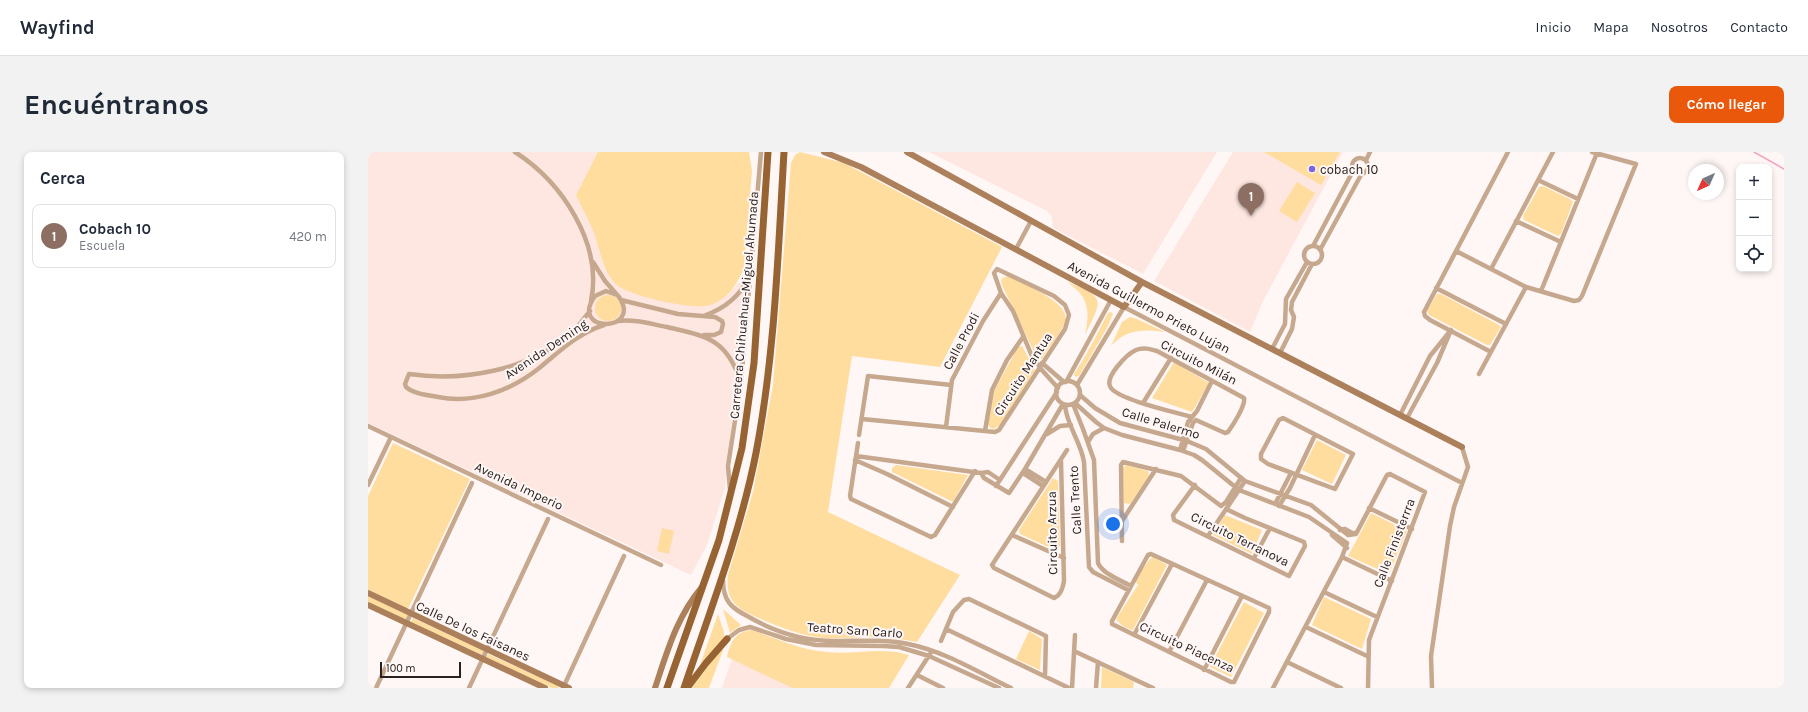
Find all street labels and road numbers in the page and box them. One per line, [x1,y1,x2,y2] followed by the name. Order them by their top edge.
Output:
[727,191,761,419] street label: Carretera Chihuahua-Miguel Ahumada
[1065,258,1233,356] street label: Avenida Guillermo Prieto Lujan
[940,310,982,372] street label: Calle Prodi
[502,315,591,382] street label: Avenida Deming
[991,330,1055,418] street label: Circuito Mantua
[1158,336,1240,388] street label: Circuito Milán
[1120,404,1202,442] street label: Calle Palermo
[472,459,566,513] street label: Avenida Imperio
[1066,465,1084,535] street label: Calle Trento
[1044,491,1060,575] street label: Circuito Arzua
[1370,496,1418,590] street label: Calle Finisterrra
[1188,509,1292,569] street label: Circuito Terranova
[414,598,533,664] street label: Calle De los Faisanes
[1137,618,1237,676] street label: Circuito Piacenza
[807,619,903,641] street label: Teatro San Carlo

